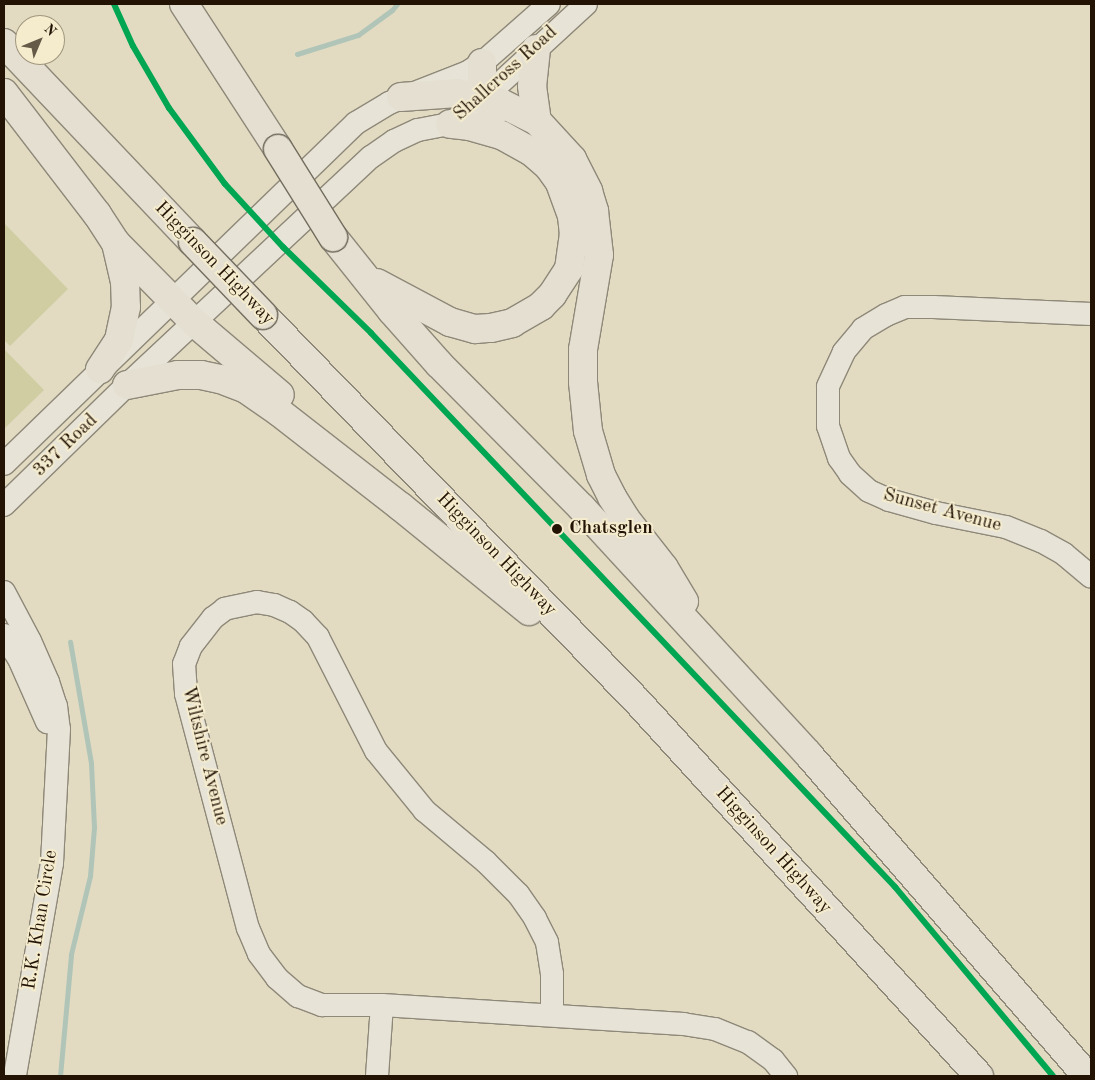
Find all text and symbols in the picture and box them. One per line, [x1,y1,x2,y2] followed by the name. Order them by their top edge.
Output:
[15,15,65,65] north arrow
[41,21,59,39] text: N
[450,22,562,126] street label: Shallcross Road
[149,197,279,331] street label: Higginson Highway
[29,410,103,482] street label: 337 Road
[880,484,1004,538] street label: Sunset Avenue
[431,488,561,622] street label: Higginson Highway
[569,518,653,540] place label: Chatsglen
[549,521,565,537] marker: Chatsglen
[176,684,232,828] street label: Wiltshire Avenue
[710,783,836,919] street label: Higginson Highway
[19,848,63,992] street label: R.K. Khan Circle

